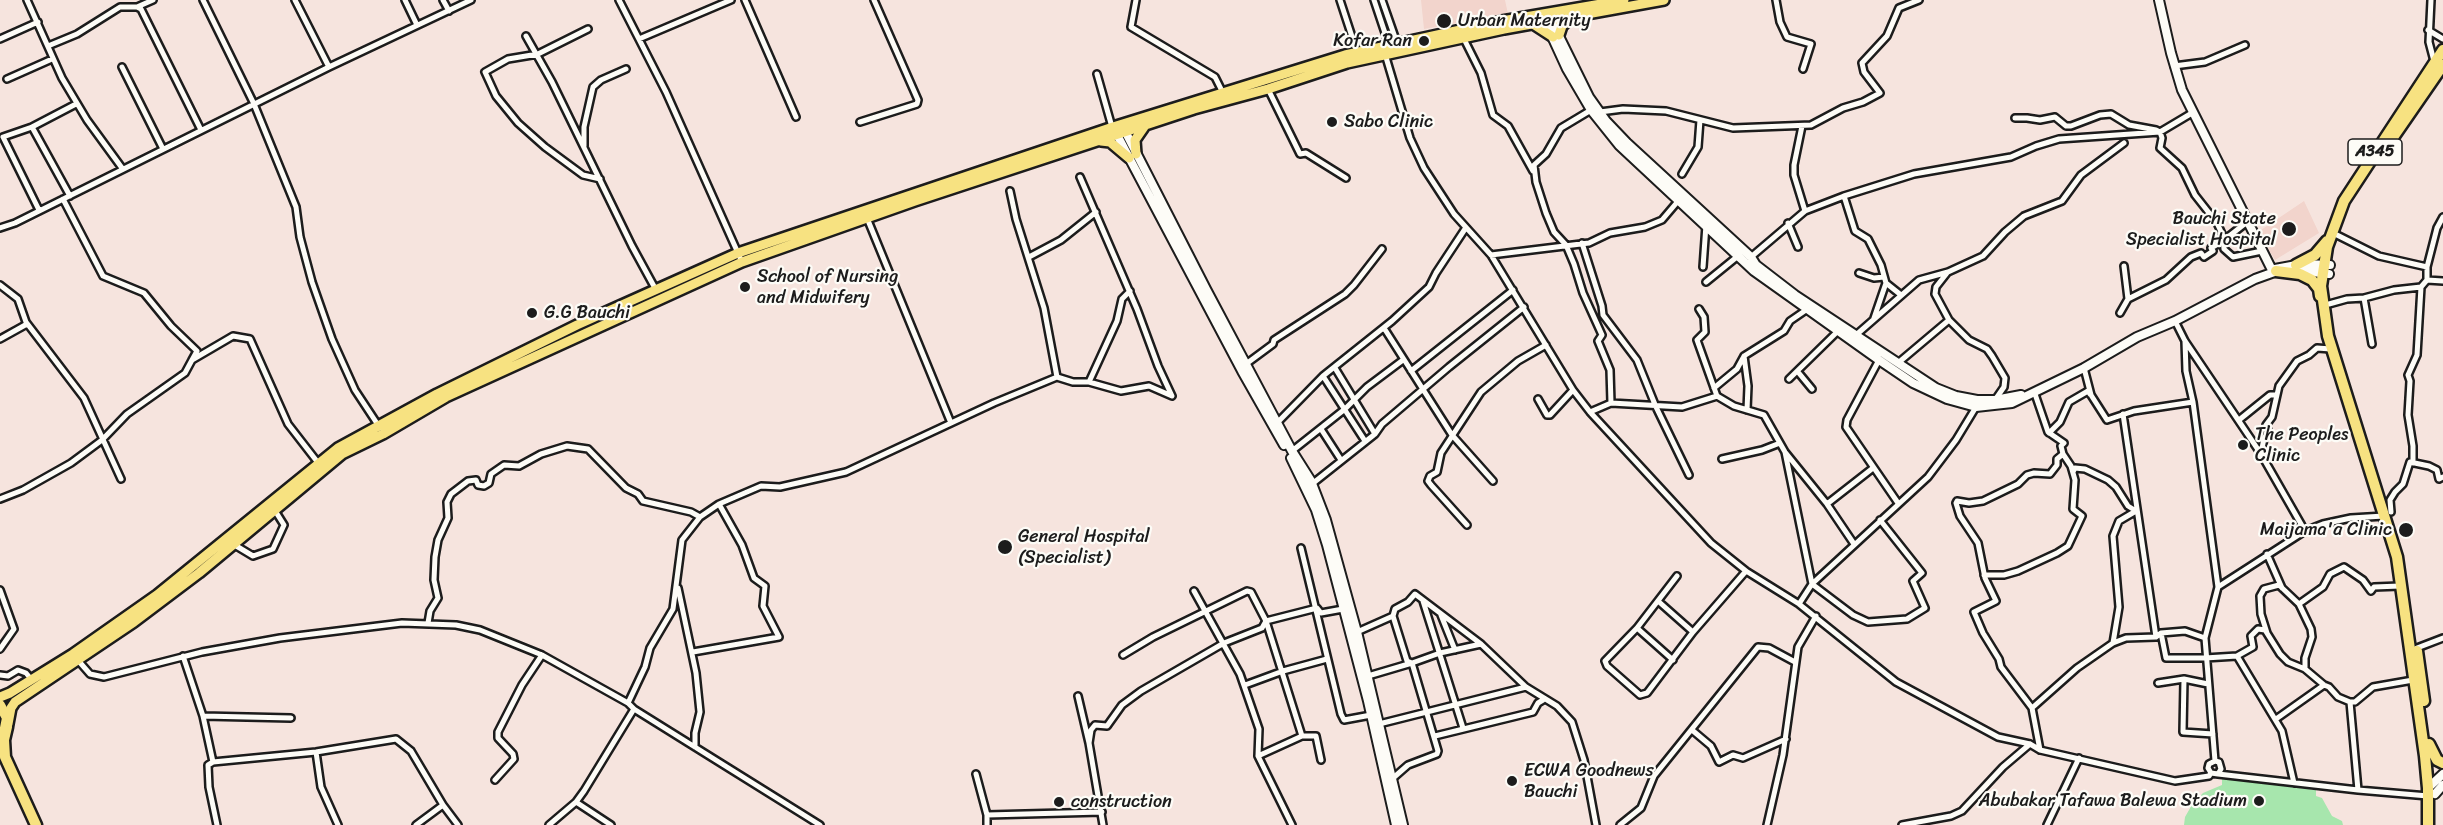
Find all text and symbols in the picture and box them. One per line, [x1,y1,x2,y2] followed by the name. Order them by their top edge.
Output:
[1458,10,1591,32] place label: Urban Maternity
[1435,12,1453,30] marker: Urban Maternity
[1333,30,1412,52] place label: Kofar Ran
[1417,34,1431,48] marker: Kofar Ran
[1344,111,1433,133] place label: Sabo Clinic
[1325,115,1339,129] marker: Sabo Clinic
[2348,139,2402,165] road number: A345
[2126,208,2276,250] place label: Bauchi State Specialist Hospital
[2280,220,2298,238] marker: Bauchi State Specialist Hospital
[757,266,898,308] place label: School of Nursing and Midwifery
[738,280,752,294] marker: School of Nursing and Midwifery
[544,302,630,324] place label: G.G Bauchi
[525,306,539,320] marker: G.G Bauchi
[2255,424,2348,466] place label: The Peoples Clinic
[2236,438,2250,452] marker: The Peoples Clinic
[2260,519,2392,541] place label: Maijama'a Clinic
[2397,521,2415,539] marker: Maijama'a Clinic
[1018,526,1150,568] place label: General Hospital (Specialist)
[996,538,1014,556] marker: General Hospital (Specialist)
[1524,760,1654,802] place label: ECWA Goodnews Bauchi
[1505,774,1519,788] marker: ECWA Goodnews Bauchi
[1979,790,2247,812] place label: Abubakar Tafawa Balewa Stadium
[1071,791,1172,813] place label: construction
[2252,794,2266,808] marker: Abubakar Tafawa Balewa Stadium
[1052,795,1066,809] marker: construction

